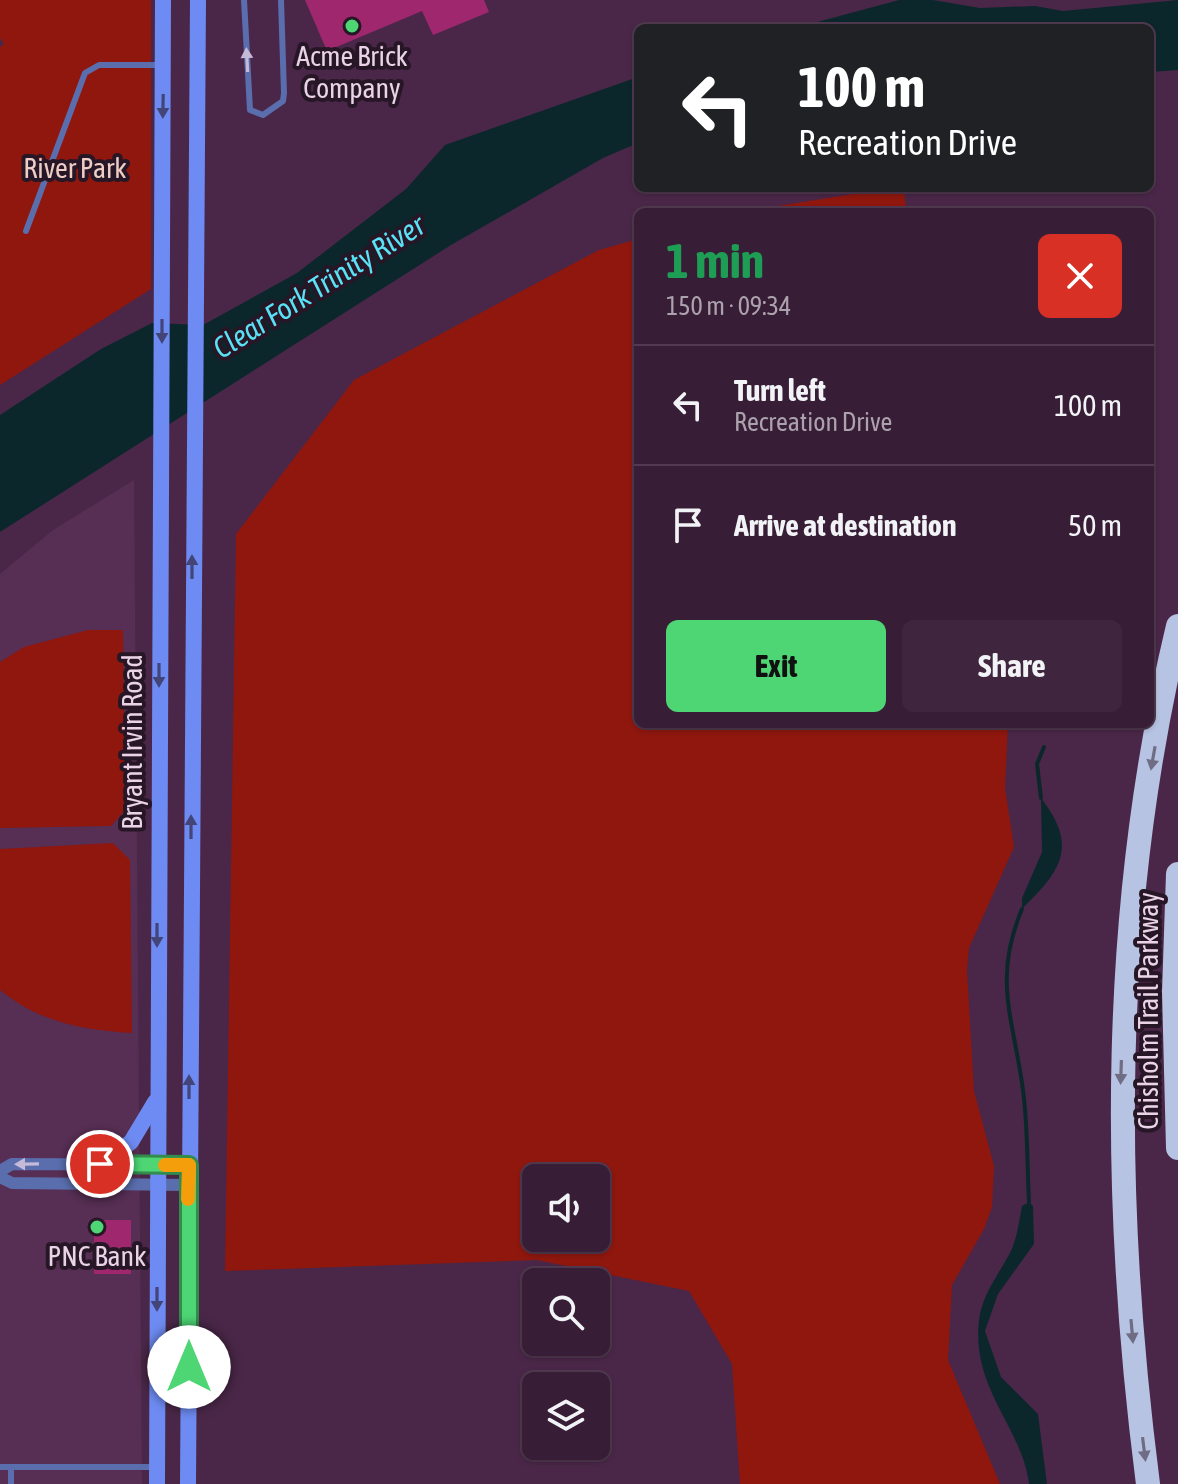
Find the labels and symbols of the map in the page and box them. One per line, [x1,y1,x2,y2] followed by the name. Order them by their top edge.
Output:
[343,17,361,35] marker: Acme Brick Company
[296,40,408,104] place label: Acme Brick Company
[241,46,254,72] one-way arrow
[157,94,169,119] one-way arrow
[23,152,127,184] park label: River Park
[207,207,431,365] water label: Clear Fork Trinity River
[156,319,168,344] one-way arrow
[186,554,198,579] one-way arrow
[116,654,148,830] street label: Bryant Irvin Road
[153,663,165,688] one-way arrow
[1146,745,1158,770] one-way arrow
[185,814,197,839] one-way arrow
[1132,892,1164,1130] street label: Chisholm Trail Parkway
[151,923,163,948] one-way arrow
[1115,1060,1128,1085] one-way arrow
[183,1074,195,1099] one-way arrow
[66,1130,134,1198] pin
[14,1158,39,1170] one-way arrow
[88,1218,106,1236] marker: PNC Bank
[48,1240,146,1272] place label: PNC Bank
[151,1287,163,1312] one-way arrow
[1126,1319,1139,1344] one-way arrow
[147,1325,231,1409] position arrow
[1138,1437,1151,1462] one-way arrow

